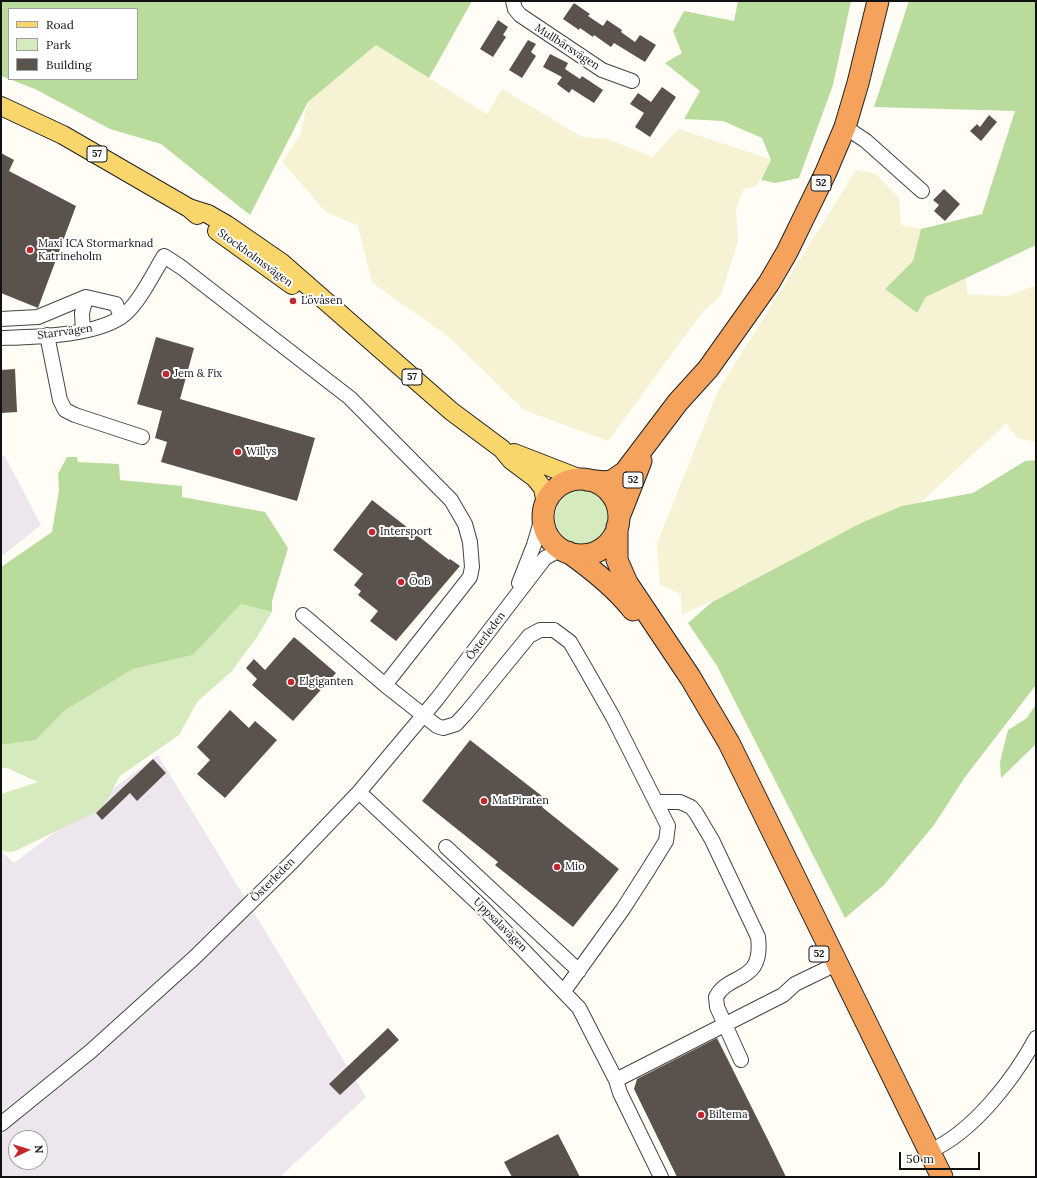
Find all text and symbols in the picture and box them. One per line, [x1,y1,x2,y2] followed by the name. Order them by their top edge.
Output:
[8,8,138,80] legend
[46,17,74,32] text: Road
[532,21,602,73] street label: Mullbärsvägen
[46,37,71,52] text: Park
[46,57,92,72] text: Building
[87,146,107,162] road number: 57
[811,175,831,191] road number: 52
[215,226,295,290] street label: Stockholmsvägen
[38,237,153,263] place label: Maxi ICA Stormarknad Katrineholm
[25,245,35,255] marker: Maxi ICA Stormarknad Katrineholm
[301,294,343,308] place label: Lövåsen
[288,296,298,306] marker: Lövåsen
[37,322,93,342] street label: Starrvägen
[174,367,222,381] place label: Jem & Fix
[161,369,171,379] marker: Jem & Fix
[402,369,422,385] road number: 57
[246,445,277,459] place label: Willys
[233,447,243,457] marker: Willys
[623,472,643,488] road number: 52
[380,525,432,539] place label: Intersport
[367,527,377,537] marker: Intersport
[409,575,431,589] place label: ÖoB
[396,577,406,587] marker: ÖoB
[464,609,508,663] street label: Österleden
[299,675,354,689] place label: Elgiganten
[286,677,296,687] marker: Elgiganten
[492,794,549,808] place label: MatPiraten
[479,796,489,806] marker: MatPiraten
[248,855,298,905] street label: Österleden
[565,860,585,874] place label: Mio
[552,862,562,872] marker: Mio
[470,895,530,955] street label: Uppsalavägen
[809,946,829,962] road number: 52
[709,1108,748,1122] place label: Biltema
[696,1110,706,1120] marker: Biltema
[8,1130,48,1170] north arrow
[32,1144,46,1154] text: N
[901,1144,982,1170] scale bar
[906,1151,934,1166] text: 50 m

